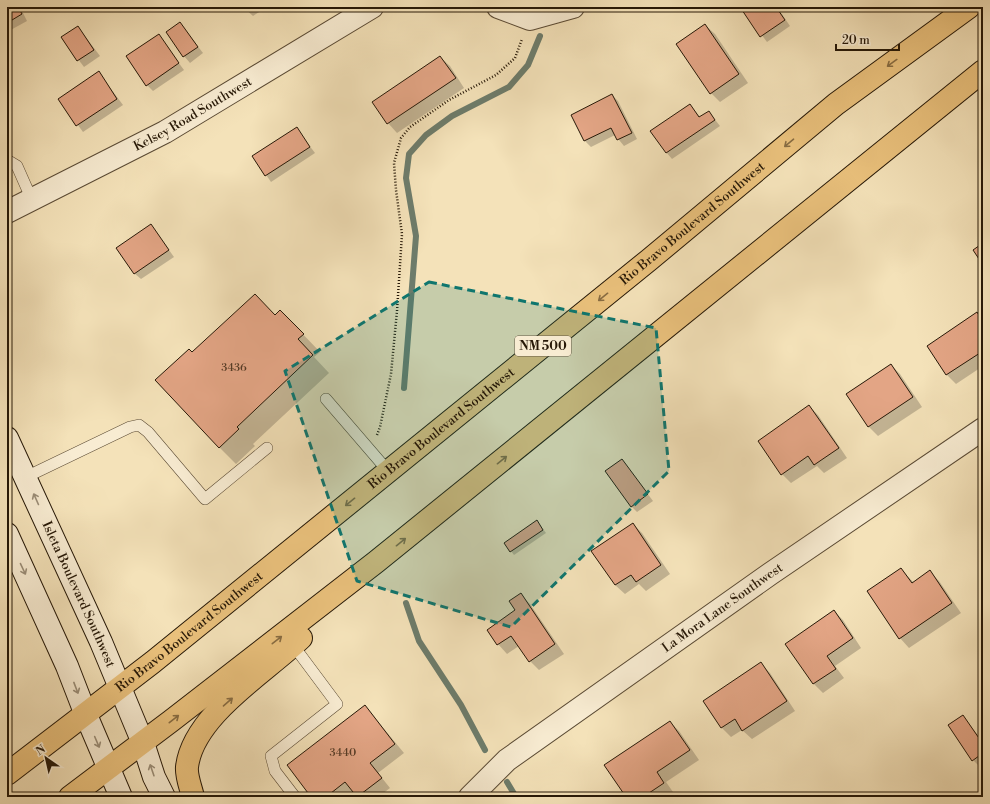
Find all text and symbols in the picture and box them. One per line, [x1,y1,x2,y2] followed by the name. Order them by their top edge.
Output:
[836,26,899,52] scale bar
[842,33,870,48] text: 20 m
[887,59,898,67] one-way arrow
[131,73,255,155] street label: Kelsey Road Southwest
[784,138,795,147] one-way arrow
[616,158,769,289] street label: Rio Bravo Boulevard Southwest
[598,293,608,302] one-way arrow
[515,336,571,356] road number: NM 500
[221,361,247,375] house number: 3436
[365,364,518,493] street label: Rio Bravo Boulevard Southwest
[497,456,507,465] one-way arrow
[32,494,39,506] one-way arrow
[344,498,355,507] one-way arrow
[39,519,119,670] street label: Isleta Boulevard Southwest
[396,538,406,547] one-way arrow
[659,559,786,656] street label: La Mora Lane Southwest
[20,563,27,575] one-way arrow
[112,568,266,696] street label: Rio Bravo Boulevard Southwest
[271,635,282,644] one-way arrow
[72,681,80,693] one-way arrow
[222,697,233,706] one-way arrow
[168,715,179,723] one-way arrow
[94,735,101,747] one-way arrow
[26,738,66,778] north arrow
[33,742,49,759] text: N
[330,746,356,760] house number: 3440
[148,764,155,777] one-way arrow

